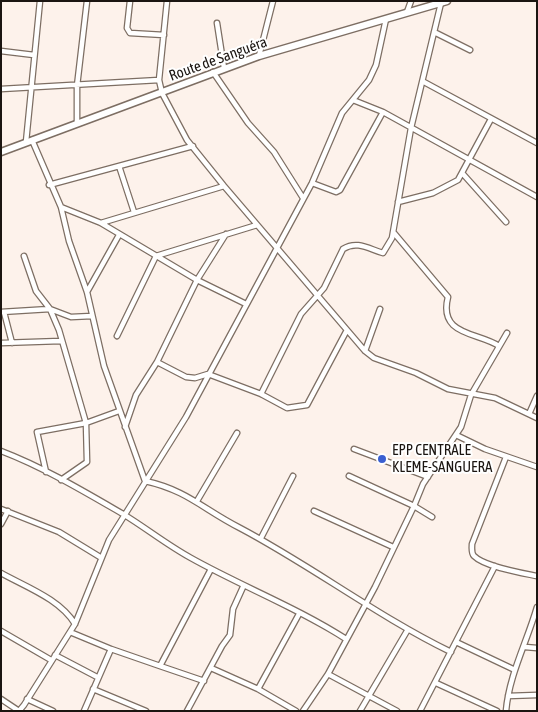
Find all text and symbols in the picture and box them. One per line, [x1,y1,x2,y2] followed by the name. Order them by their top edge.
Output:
[167,33,269,85] street label: Route de Sanguéra
[392,441,492,476] place label: EPP CENTRALE KLEME-SANGUERA
[376,453,388,465] marker: EPP CENTRALE KLEME-SANGUERA

